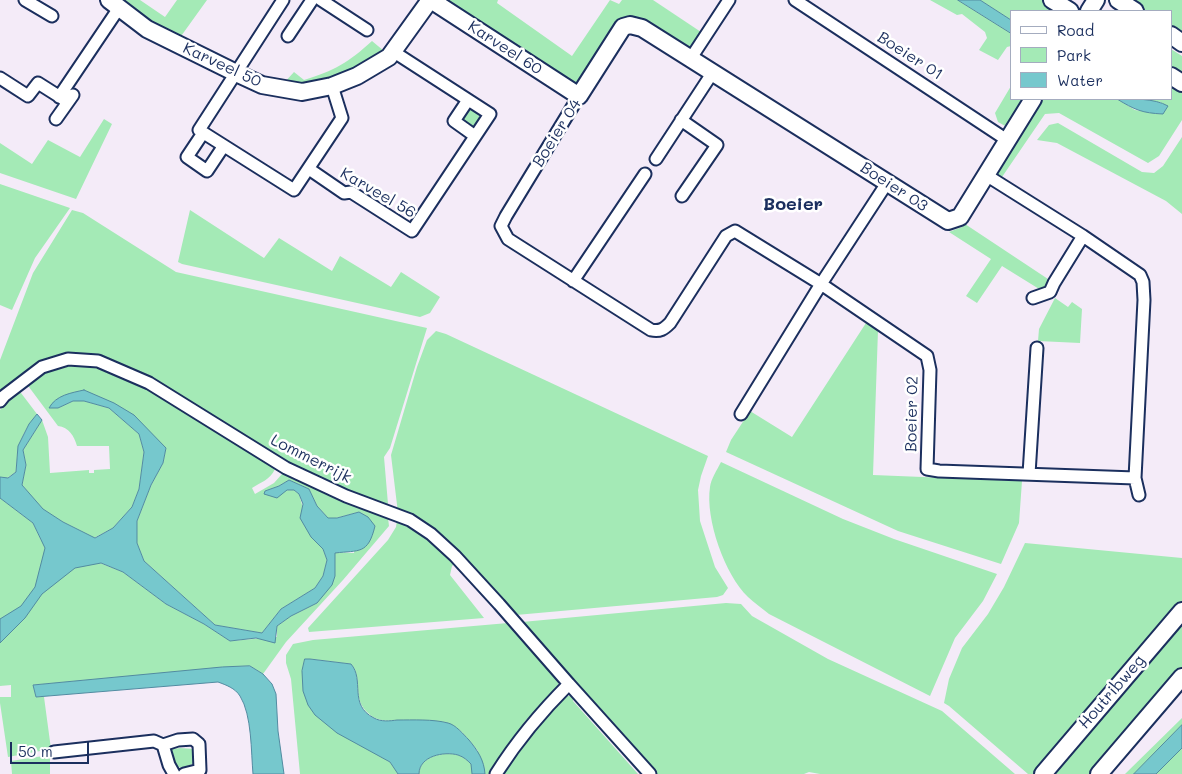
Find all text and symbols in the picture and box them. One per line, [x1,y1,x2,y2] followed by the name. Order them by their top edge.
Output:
[1010,10,1172,100] legend
[464,17,546,79] street label: Karveel 60
[1057,20,1094,40] text: Road
[874,28,946,84] street label: Boeier 01
[180,38,264,92] street label: Karveel 50
[1057,45,1091,65] text: Park
[1057,70,1103,90] text: Water
[529,95,585,171] street label: Boeier 04
[857,158,931,216] street label: Boeier 03
[337,164,419,222] street label: Karveel 56
[763,193,823,215] district label: Boeier
[902,376,922,452] street label: Boeier 02
[267,430,355,488] street label: Lommerrijk
[1075,651,1149,733] street label: Houtribweg
[12,732,91,764] scale bar
[18,741,53,761] text: 50 m

